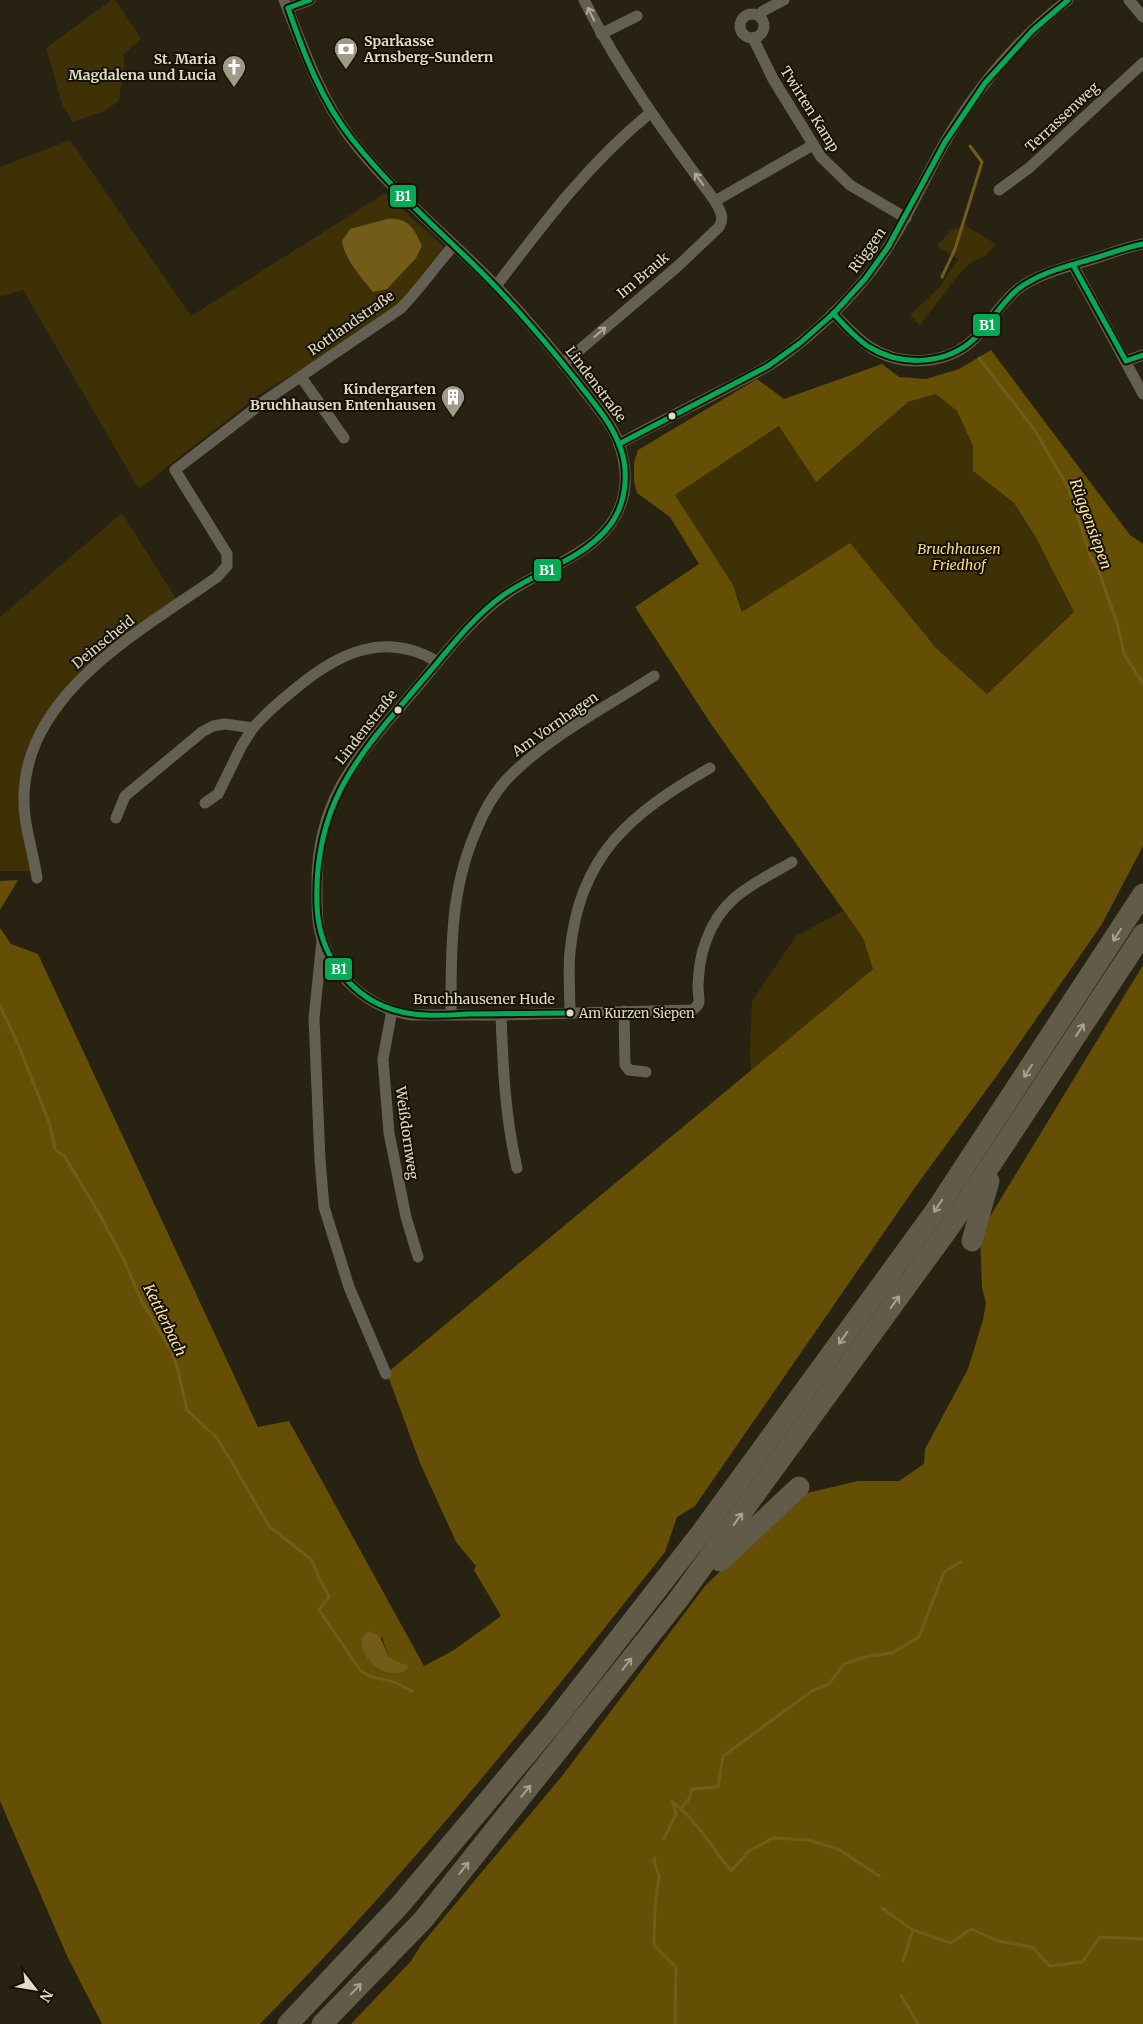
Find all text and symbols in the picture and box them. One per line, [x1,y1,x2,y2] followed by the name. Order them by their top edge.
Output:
[586,7,595,22] one-way arrow
[363,32,494,66] place label: Sparkasse Arnsberg-Sundern
[333,36,359,70] bank icon: Sparkasse Arnsberg-Sundern
[68,50,216,84] place label: St. Maria Magdalena und Lucia
[221,54,247,88] church icon: St. Maria Magdalena und Lucia
[776,63,844,156] street label: Twirten Kamp
[1021,78,1103,156] street label: Terrassenweg
[693,173,704,186] one-way arrow
[389,184,417,208] line badge: B1
[395,187,412,205] text: B1
[845,224,889,276] street label: Rüggen
[613,248,673,302] street label: Im Brauk
[304,287,398,359] street label: Rottlandstraße
[972,313,1001,337] line badge: B1
[979,316,996,334] text: B1
[593,326,606,338] one-way arrow
[562,343,630,425] street label: Lindenstraße
[250,380,436,414] place label: Kindergarten Bruchhausen Entenhausen
[440,384,466,418] building icon: Kindergarten Bruchhausen Entenhausen
[667,411,677,421] unlabelled marker
[1066,476,1116,572] water label: Rüggensiepen
[917,540,1001,574] park label: Bruchhausen Friedhof
[533,558,562,582] line badge: B1
[539,561,556,579] text: B1
[68,611,138,673] street label: Deinscheid
[331,686,401,768] street label: Lindenstraße
[508,688,601,761] street label: Am Vornhagen
[393,705,403,715] unlabelled marker
[1111,928,1122,942] one-way arrow
[324,957,353,981] line badge: B1
[331,960,348,978] text: B1
[413,990,555,1008] street label: Bruchhausener Hude
[578,1005,695,1022] place label: Am Kurzen Siepen
[565,1008,575,1018] marker: Am Kurzen Siepen
[1075,1024,1085,1038] one-way arrow
[1023,1064,1033,1078] one-way arrow
[391,1084,423,1181] street label: Weißdornweg
[933,1199,943,1213] one-way arrow
[139,1280,191,1359] water label: Kettlerbach
[890,1295,900,1309] one-way arrow
[838,1331,848,1345] one-way arrow
[733,1512,743,1526] one-way arrow
[622,1658,633,1671] one-way arrow
[520,1785,531,1798] one-way arrow
[459,1862,470,1875] one-way arrow
[10,1964,60,2014] north arrow
[350,1983,362,1995] one-way arrow
[36,1986,57,2005] text: N

